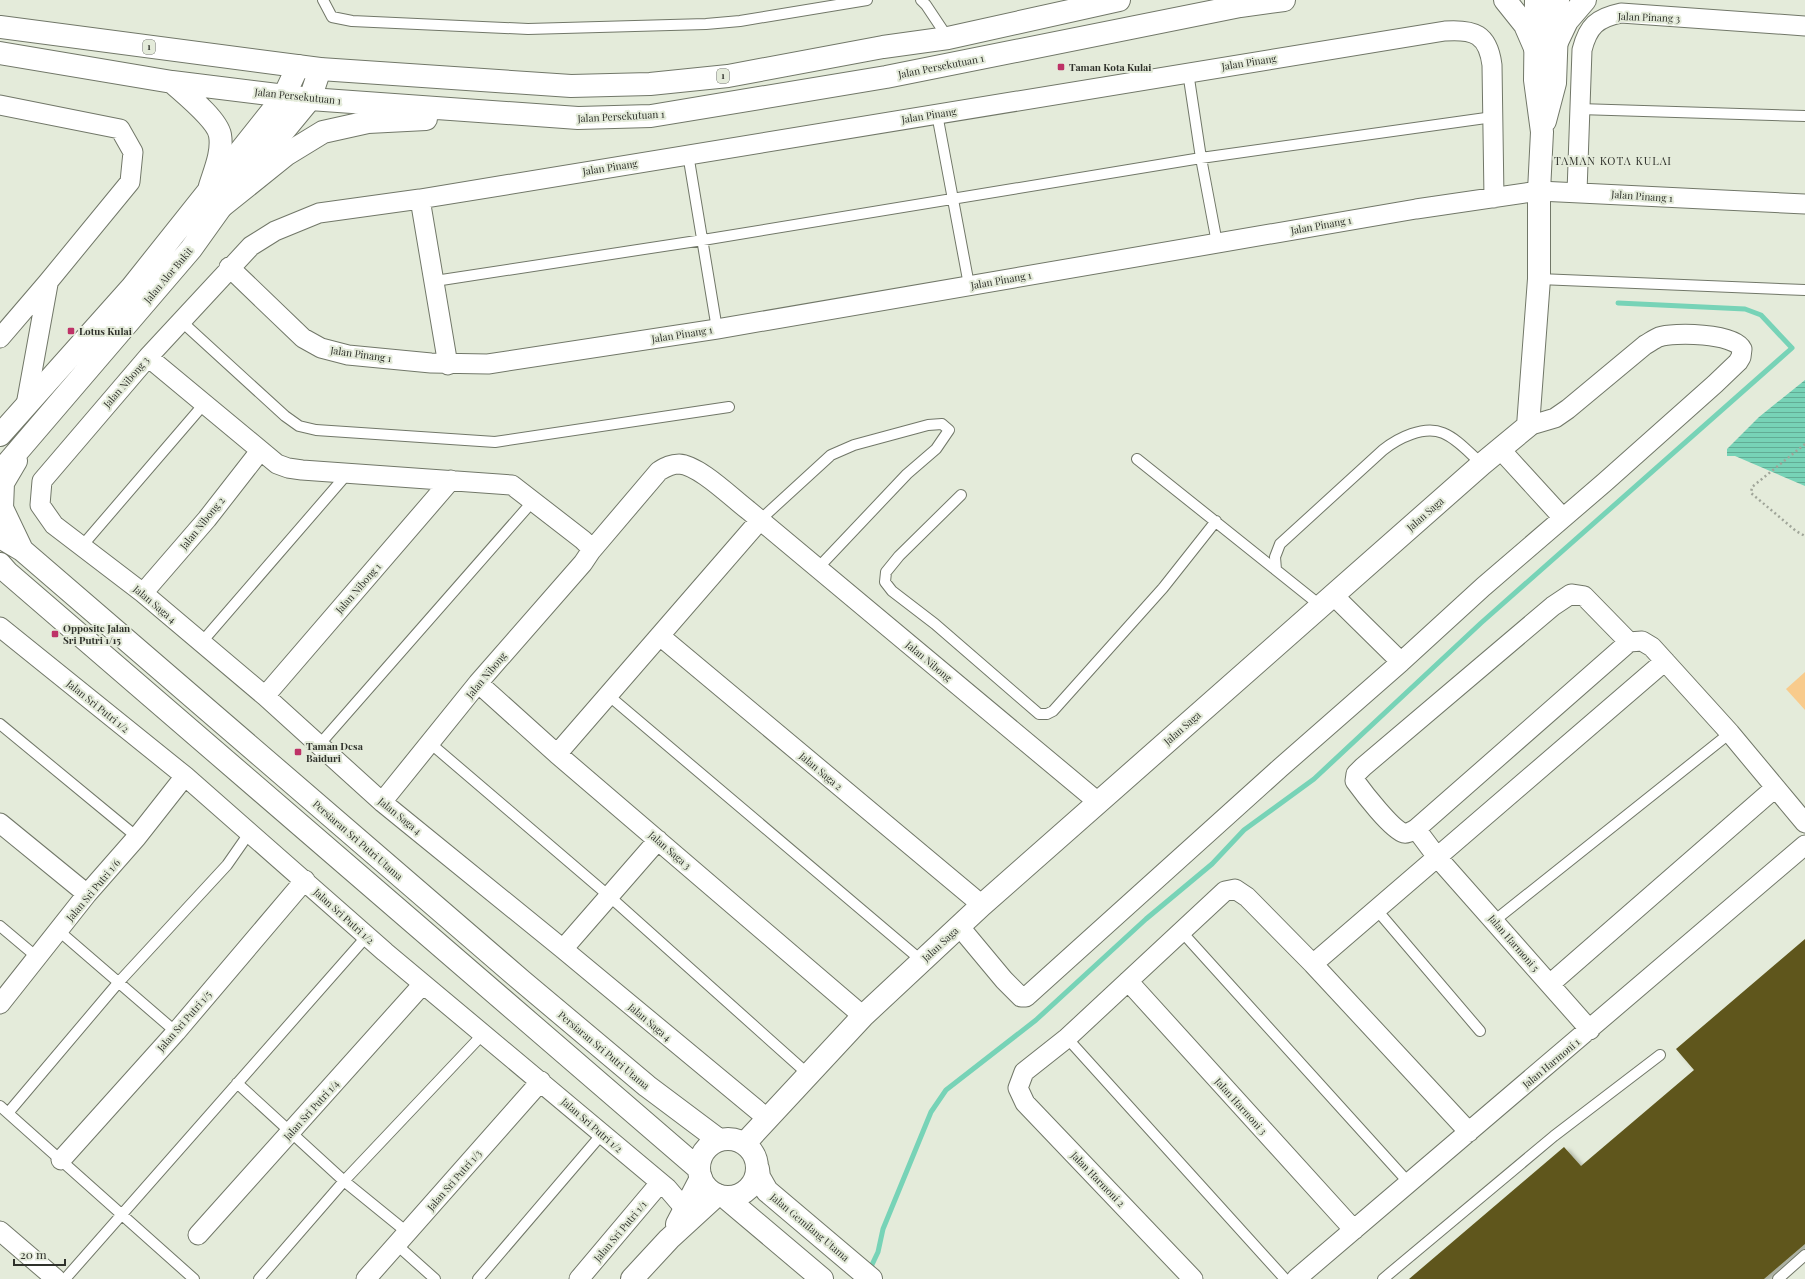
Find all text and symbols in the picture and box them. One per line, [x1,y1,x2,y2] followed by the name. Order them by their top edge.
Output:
[1617,9,1681,25] street label: Jalan Pinang 3
[143,40,155,54] road number: 1
[896,51,985,81] street label: Jalan Persekutuan 1
[1220,51,1278,73] street label: Jalan Pinang
[1069,60,1151,74] place label: Taman Kota Kulai
[1056,62,1066,72] marker: Taman Kota Kulai
[717,69,729,83] road number: 1
[253,84,342,108] street label: Jalan Persekutuan 1
[900,104,958,126] street label: Jalan Pinang
[576,107,665,125] street label: Jalan Persekutuan 1
[1554,153,1672,168] district label: TAMAN KOTA KULAI
[581,156,639,178] street label: Jalan Pinang
[1610,187,1673,205] street label: Jalan Pinang 1
[1289,213,1353,237] street label: Jalan Pinang 1
[140,244,196,307] street label: Jalan Alor Bukit
[969,268,1033,292] street label: Jalan Pinang 1
[650,322,714,346] street label: Jalan Pinang 1
[79,324,132,338] place label: Lotus Kulai
[66,326,76,336] marker: Lotus Kulai
[329,343,393,365] street label: Jalan Pinang 1
[99,353,152,411] street label: Jalan Nibong 3
[176,494,228,553] street label: Jalan Nibong 2
[1403,494,1447,535] street label: Jalan Saga
[332,560,384,617] street label: Jalan Nibong 1
[130,581,179,626] street label: Jalan Saga 4
[63,621,131,647] place label: Opposite Jalan Sri Putri 1/15
[50,629,60,639] marker: Opposite Jalan Sri Putri 1/15
[902,637,956,685] street label: Jalan Nibong
[462,648,510,702] street label: Jalan Nibong
[63,676,132,736] street label: Jalan Sri Putri 1/2
[1160,708,1204,749] street label: Jalan Saga
[306,739,364,765] place label: Taman Desa Baiduri
[293,747,303,757] marker: Taman Desa Baiduri
[796,748,846,793] street label: Jalan Saga 2
[375,794,425,838] street label: Jalan Saga 4
[310,797,406,883] street label: Persiaran Sri Putri Utama
[645,827,694,873] street label: Jalan Saga 3
[62,856,123,925] street label: Jalan Sri Putri 1/6
[310,884,377,947] street label: Jalan Sri Putri 1/2
[1485,911,1543,974] street label: Jalan Harmoni 5
[918,924,961,965] street label: Jalan Saga
[153,988,214,1055] street label: Jalan Sri Putri 1/5
[625,999,674,1044] street label: Jalan Saga 4
[555,1008,653,1092] street label: Persiaran Sri Putri Utama
[1519,1035,1583,1092] street label: Jalan Harmoni 1
[1211,1074,1270,1138] street label: Jalan Harmoni 3
[280,1077,342,1144] street label: Jalan Sri Putri 1/4
[558,1094,626,1156] street label: Jalan Sri Putri 1/2
[423,1146,485,1214] street label: Jalan Sri Putri 1/3
[1067,1148,1128,1210] street label: Jalan Harmoni 2
[767,1189,852,1264] street label: Jalan Gemilang Utama
[590,1197,650,1265] street label: Jalan Sri Putri 1/1
[14,1241,65,1267] scale bar
[20,1246,47,1262] text: 20 m

